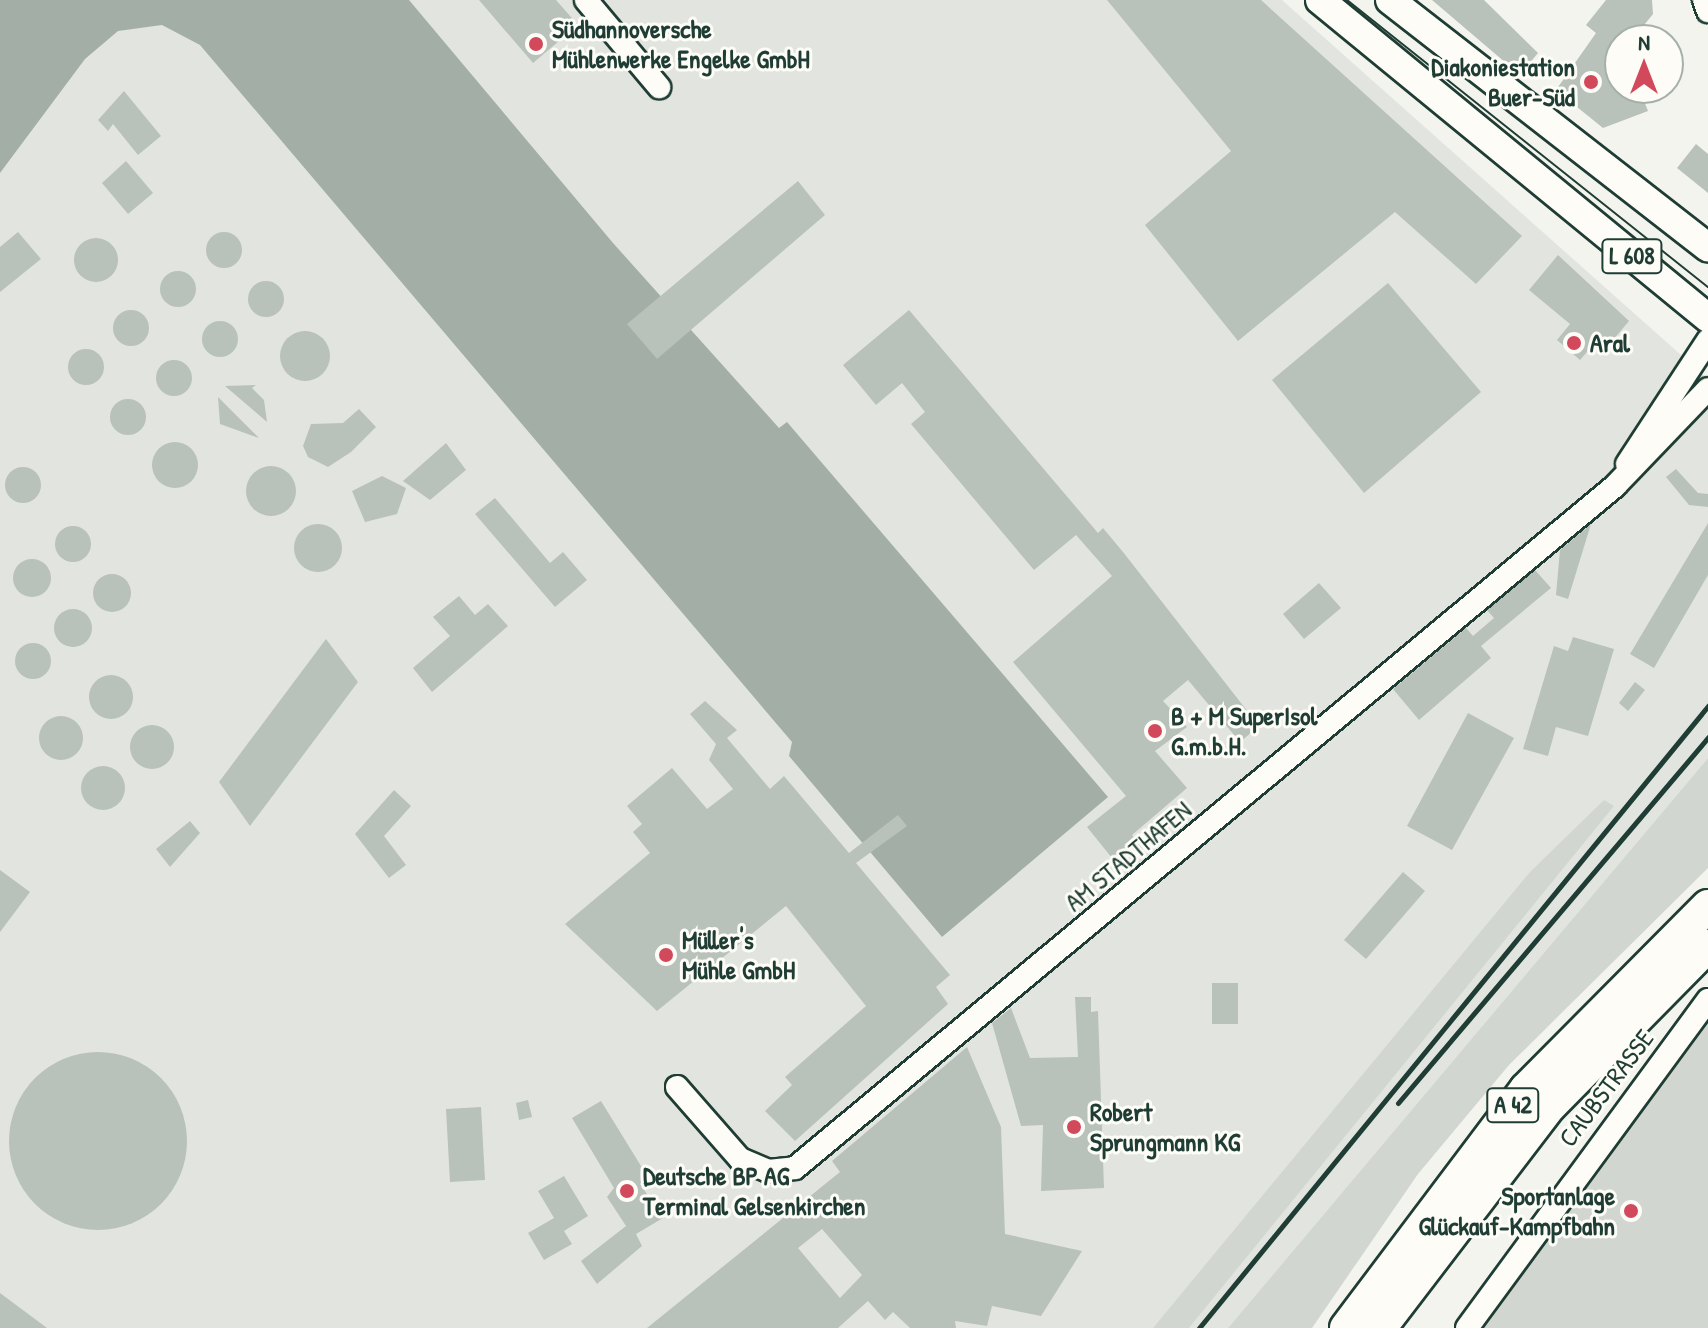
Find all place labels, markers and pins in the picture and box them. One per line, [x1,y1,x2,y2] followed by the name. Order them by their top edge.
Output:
[552,13,810,74] place label: Südhannoversche Mühlenwerke Engelke GmbH
[527,35,545,53] marker: Südhannoversche Mühlenwerke Engelke GmbH
[1431,51,1575,112] place label: Diakoniestation Buer-Süd
[1582,73,1600,91] marker: Diakoniestation Buer-Süd
[1590,327,1630,359] place label: Aral
[1565,334,1583,352] marker: Aral
[1171,700,1317,762] place label: B + M SuperIsol G.m.b.H.
[1146,722,1164,740] marker: B + M SuperIsol G.m.b.H.
[682,924,795,986] place label: Müller's Mühle GmbH
[657,946,675,964] marker: Müller's Mühle GmbH
[1090,1096,1240,1158] place label: Robert Sprungmann KG
[1065,1118,1083,1136] marker: Robert Sprungmann KG
[643,1160,865,1222] place label: Deutsche BP AG Terminal Gelsenkirchen
[1418,1180,1615,1242] place label: Sportanlage Glückauf-Kampfbahn
[618,1182,636,1200] marker: Deutsche BP AG Terminal Gelsenkirchen
[1622,1202,1640,1220] marker: Sportanlage Glückauf-Kampfbahn

